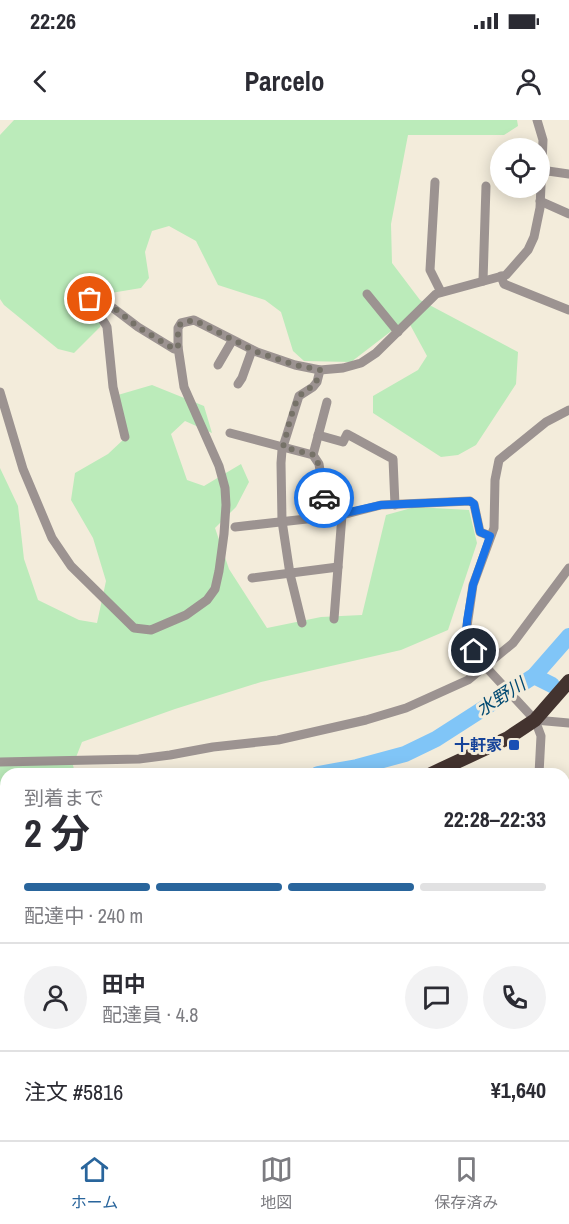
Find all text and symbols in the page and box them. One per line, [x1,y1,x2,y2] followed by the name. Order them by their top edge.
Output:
[30,6,76,36] text: 22:26
[244,63,325,99] text: Parcelo
[24,65,57,98] icon: back
[512,65,545,98] icon: person
[490,138,550,198] map controls
[490,138,550,198] button: locate
[64,273,115,324] pin
[73,282,106,315] icon: bag
[294,468,354,528] courier
[308,482,341,515] icon: car
[448,625,499,676] pin
[457,634,490,667] icon: home
[471,670,532,722] water label: 水野川
[454,734,502,756] place label: 十軒家
[507,738,521,752] marker: 十軒家
[24,784,104,811] text: 到着まで
[444,804,546,834] text: 22:28–22:33
[24,807,90,859] text: 2 分
[24,902,143,929] text: 配達中 · 240 m
[24,966,87,1029] button: person
[405,966,468,1029] button: chat
[483,966,546,1029] button: phone
[102,969,146,999] text: 田中
[102,1001,198,1028] text: 配達員 · 4.8
[491,1075,546,1105] text: ¥1,640
[24,1077,123,1107] text: 注文 #5816
[71,1153,118,1213] tab: ホーム
[260,1153,293,1213] tab: 地図
[434,1153,498,1213] tab: 保存済み

